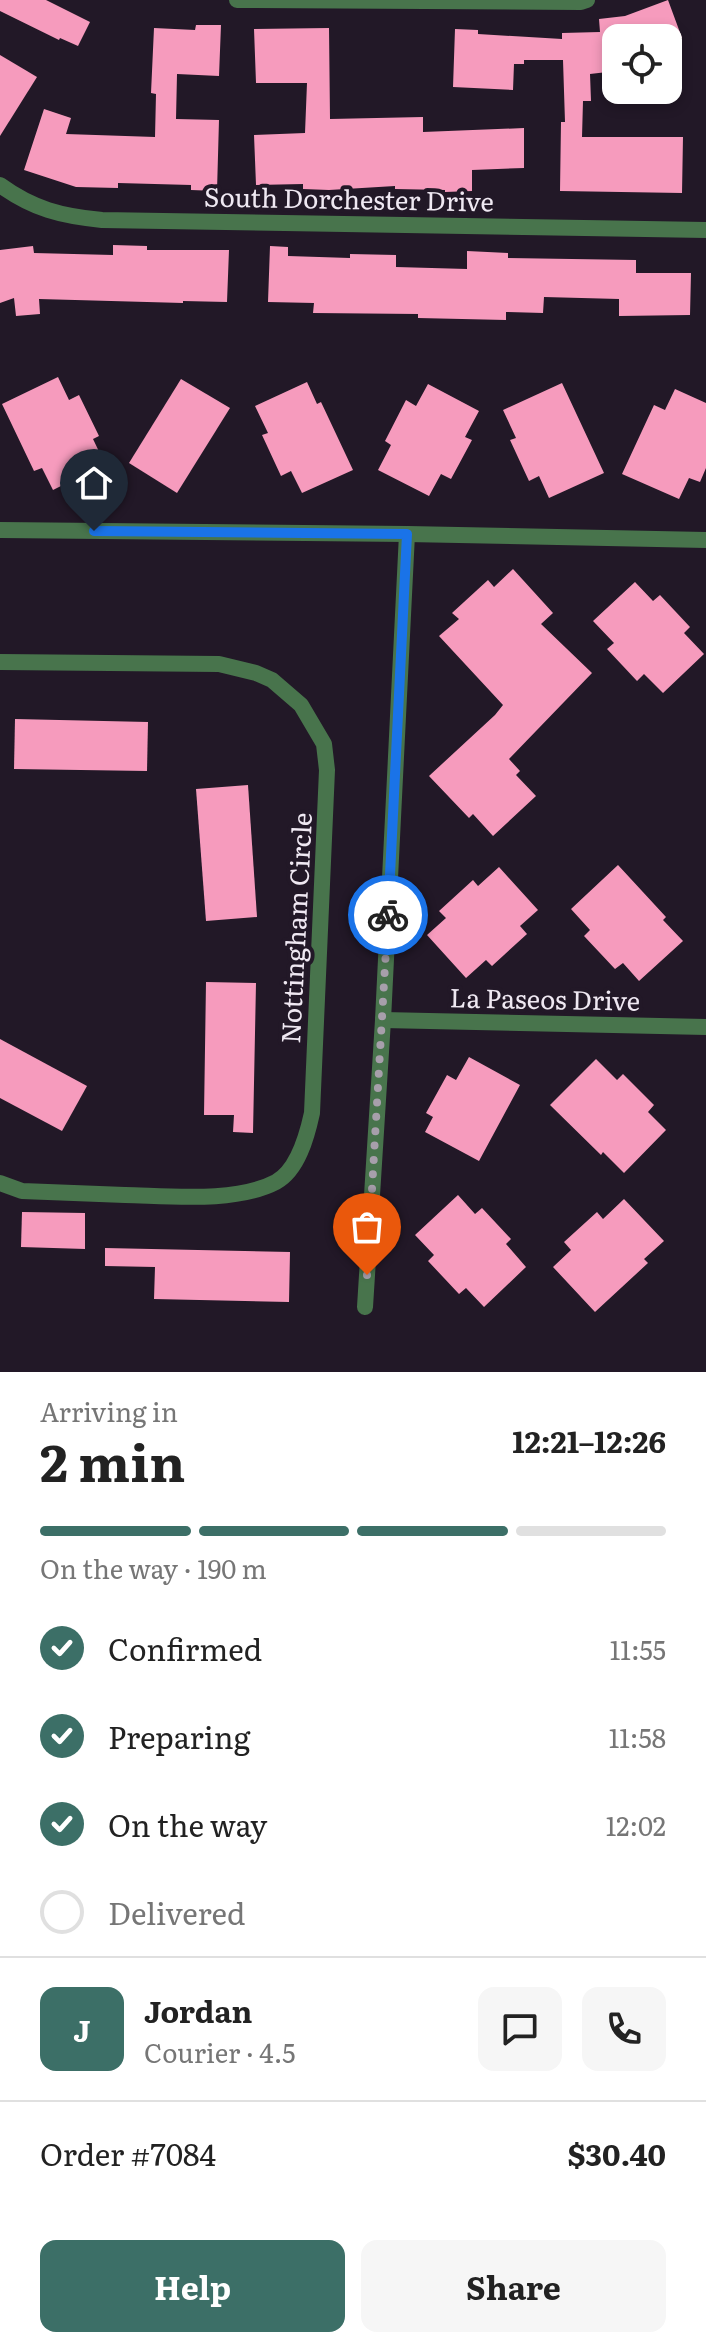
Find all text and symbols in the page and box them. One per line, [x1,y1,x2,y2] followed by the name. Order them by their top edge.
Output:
[602,24,682,104] map controls
[602,24,682,104] button: locate
[204,175,494,220] street label: South Dorchester Drive
[60,449,128,531] pin
[72,461,116,505] icon: home
[269,811,320,1044] street label: Nottingham Circle
[348,875,428,955] courier
[366,893,410,937] icon: bike
[449,976,641,1019] street label: La Paseos Drive
[333,1193,401,1275] pin
[345,1205,389,1249] icon: bag
[40,1391,178,1430] text: Arriving in
[512,1418,666,1462] text: 12:21–12:26
[40,1421,185,1498] text: 2 min
[40,1548,267,1587] text: On the way · 190 m
[40,1626,84,1670] icon: check
[108,1626,262,1670] text: Confirmed
[610,1629,666,1668] text: 11:55
[40,1714,84,1758] icon: check
[108,1714,250,1758] text: Preparing
[609,1717,666,1756] text: 11:58
[40,1802,84,1846] icon: check
[108,1802,267,1846] text: On the way
[606,1805,666,1844] text: 12:02
[108,1890,245,1934] text: Delivered
[478,1987,562,2071] button: chat
[582,1987,666,2071] button: phone
[144,1988,252,2032] text: Jordan
[73,2007,91,2051] text: J
[144,2032,296,2071] text: Courier · 4.5
[40,2131,216,2175] text: Order #7084
[567,2131,666,2175] text: $30.40
[40,2240,345,2332] button: Help
[361,2240,666,2332] button: Share

